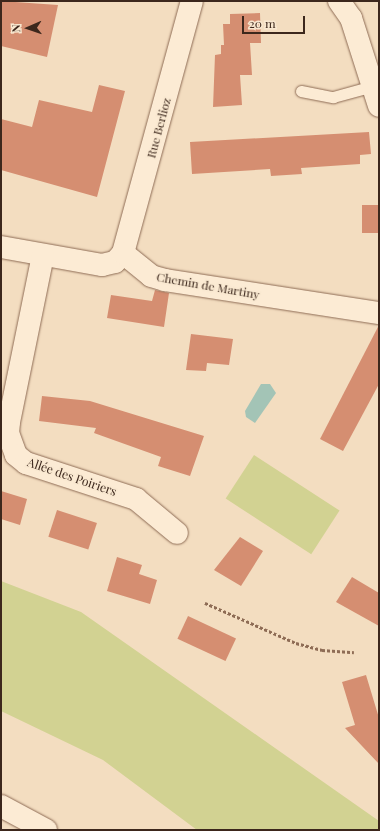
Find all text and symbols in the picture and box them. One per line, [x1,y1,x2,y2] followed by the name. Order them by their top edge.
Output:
[8,8,48,48] north arrow
[244,8,307,34] scale bar
[249,15,276,31] text: 20 m
[8,24,23,33] text: N
[144,96,174,160] street label: Rue Berlioz
[155,270,261,302] street label: Chemin de Martiny
[25,455,119,499] street label: Allée des Poiriers

